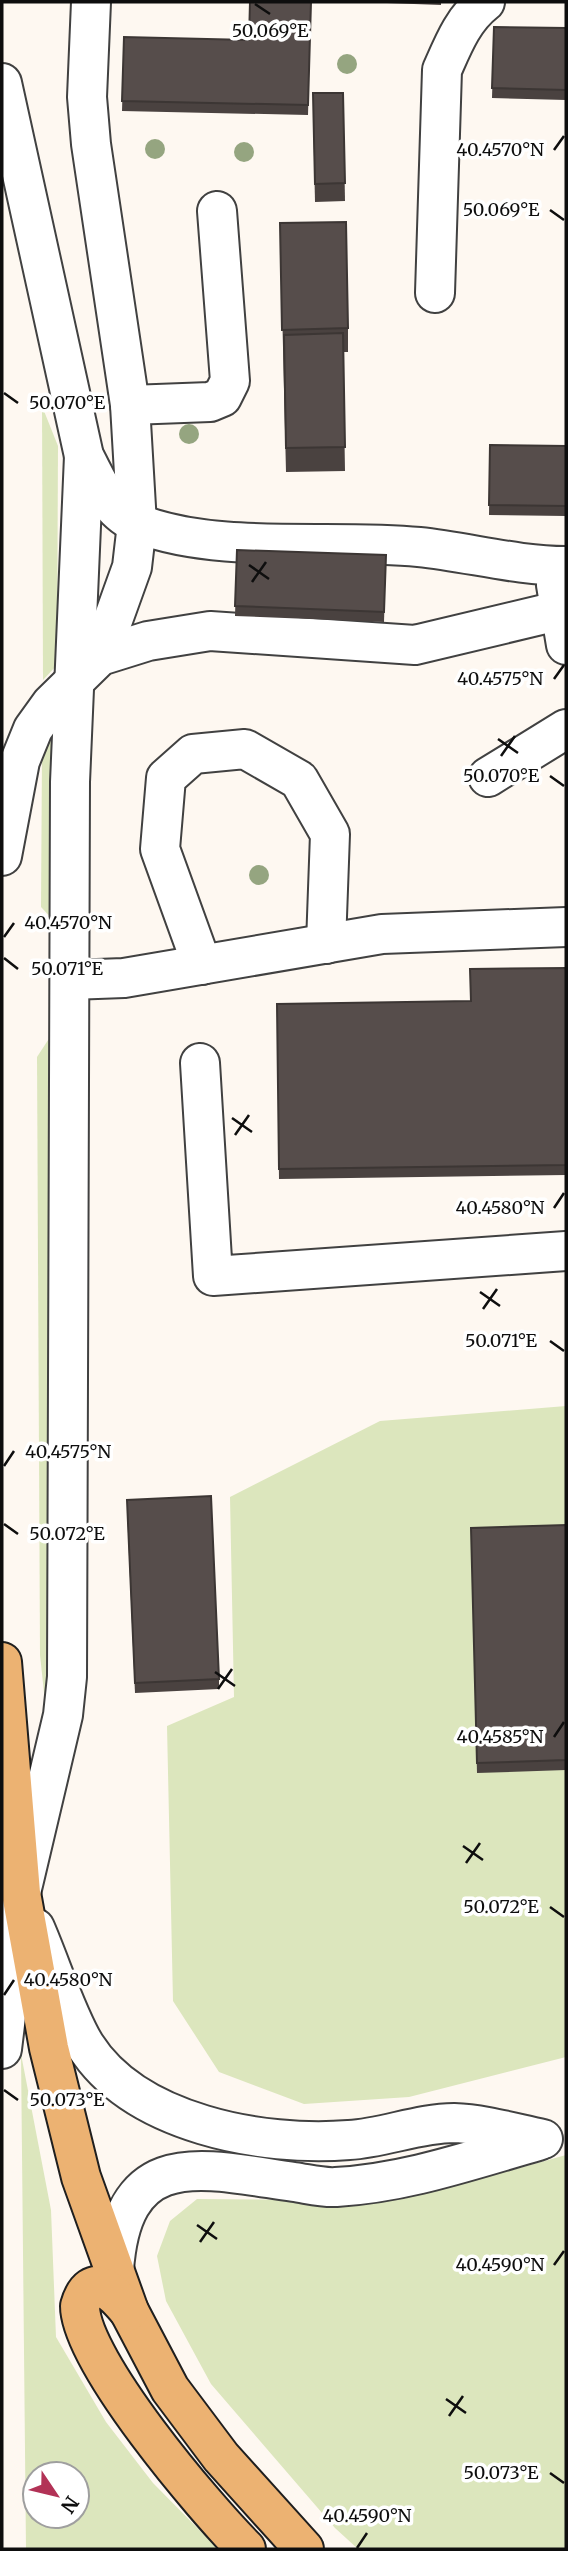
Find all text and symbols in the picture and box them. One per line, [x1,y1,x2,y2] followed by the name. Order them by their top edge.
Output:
[232,19,309,42] text: 50.069°E
[456,138,544,161] text: 40.4570°N
[463,198,540,221] text: 50.069°E
[29,391,106,414] text: 50.070°E
[457,667,543,690] text: 40.4575°N
[463,764,540,787] text: 50.070°E
[24,911,112,934] text: 40.4570°N
[31,957,104,980] text: 50.071°E
[456,1196,545,1219] text: 40.4580°N
[465,1329,538,1352] text: 50.071°E
[25,1440,111,1463] text: 40.4575°N
[29,1522,105,1545] text: 50.072°E
[457,1725,543,1748] text: 40.4585°N
[463,1895,539,1918] text: 50.072°E
[24,1968,113,1991] text: 40.4580°N
[30,2088,105,2111] text: 50.073°E
[456,2253,545,2276] text: 40.4590°N
[21,2460,91,2530] north arrow
[464,2461,539,2484] text: 50.073°E
[56,2492,84,2518] text: N
[323,2504,412,2527] text: 40.4590°N

